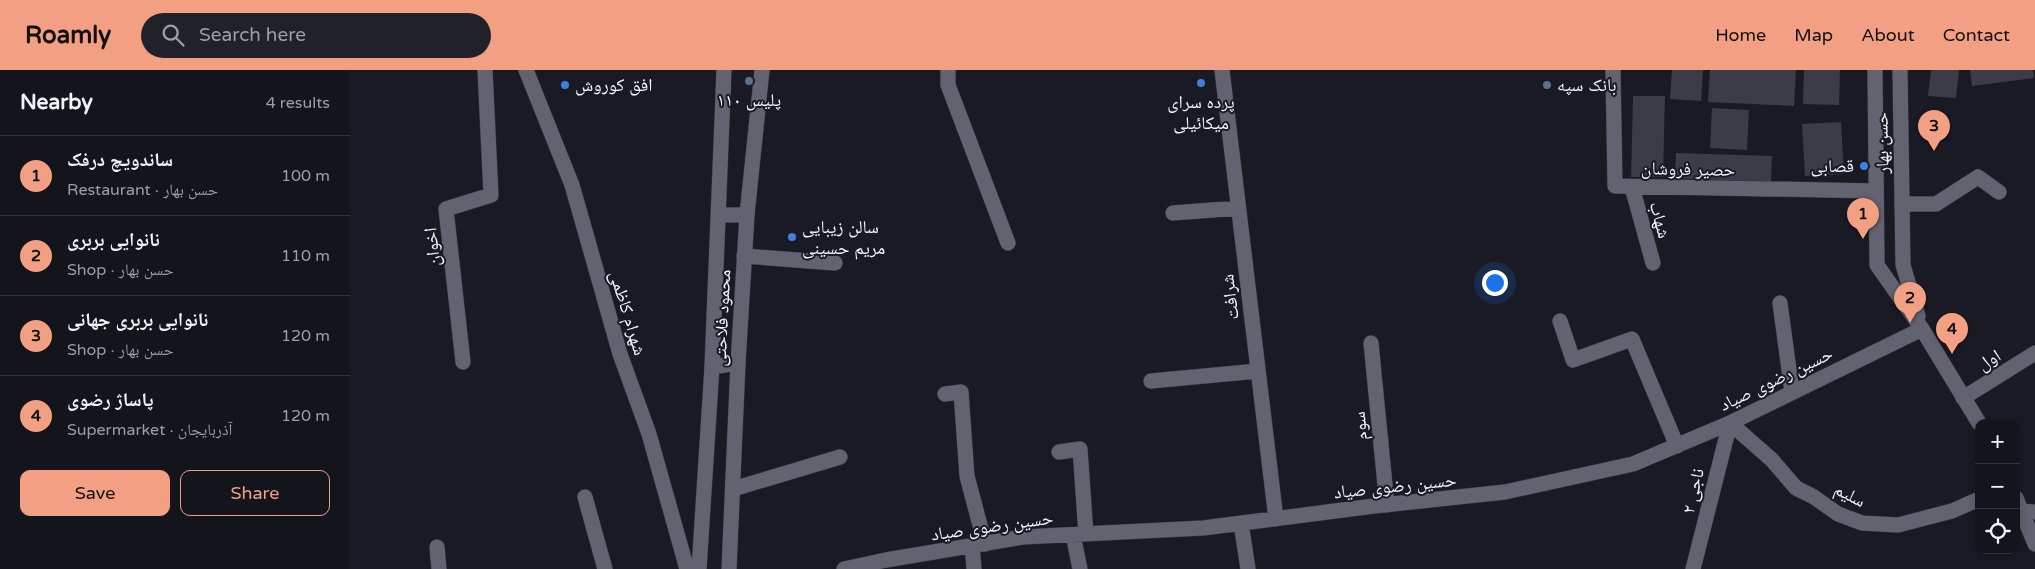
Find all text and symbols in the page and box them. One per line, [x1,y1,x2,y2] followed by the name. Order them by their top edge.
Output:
[141,13,491,58] search box
[25,21,111,50] text: Roamly
[159,21,187,49] icon: search
[199,24,306,46] text: Search here
[1715,24,1766,46] text: Home
[1794,24,1833,46] text: Map
[1861,24,1915,46] text: About
[1943,24,2010,46] text: Contact
[575,74,653,96] place label: افق کوروش
[1557,74,1617,96] place label: بانک سپه
[743,75,755,87] marker: پلیس ۱۱۰
[1195,77,1207,89] marker: پرده سرای میکائیلی
[559,79,571,91] marker: افق کوروش
[1541,79,1553,91] marker: بانک سپه
[717,89,781,111] place label: پلیس ۱۱۰
[20,90,93,115] text: Nearby
[1167,91,1235,134] place label: پرده سرای میکائیلی
[266,93,330,113] text: 4 results
[1918,110,1950,151] pin: 3
[1870,112,1894,175] street label: حسن بهار
[67,149,173,171] text: ساندویچ درفک
[1811,155,1854,177] place label: قصابی
[1641,157,1735,181] street label: حصیر فروشان
[1858,160,1870,172] marker: قصابی
[31,166,41,186] text: 1
[281,166,330,186] text: 100 m
[67,180,218,200] text: Restaurant · حسن بهار
[1847,198,1879,239] pin: 1
[1645,199,1675,241] street label: شهاب
[802,216,885,260] place label: سالن زیبایی مریم حسینی
[419,226,445,268] street label: اخوان
[67,229,160,251] text: نانوایی بربری
[786,231,798,243] marker: سالن زیبایی مریم حسینی
[31,246,41,266] text: 2
[281,246,330,266] text: 110 m
[67,260,174,280] text: Shop · حسن بهار
[604,268,651,358] street label: شهرام کاظمی
[708,269,736,367] street label: محمود فلاحتی
[1482,270,1508,296] your location
[1216,273,1244,321] street label: شرافت
[1894,282,1926,323] pin: 2
[67,309,208,331] text: نانوایی بربری جهانی
[1936,313,1968,354] pin: 4
[31,326,41,346] text: 3
[281,326,330,346] text: 120 m
[67,340,174,360] text: Shop · حسن بهار
[1716,342,1836,416] street label: حسین رضوی صیاد
[1973,344,2005,376] street label: اول
[67,389,154,411] text: پاساژ رضوی
[31,406,41,426] text: 4
[281,406,330,426] text: 120 m
[1348,410,1373,442] street label: سوم
[1975,419,2020,554] map controls
[1975,419,2020,464] button: +
[67,420,232,440] text: Supermarket · آذربایجان
[1975,464,2020,509] button: −
[1677,466,1709,516] street label: ناجی ۲
[1333,469,1457,503] street label: حسین رضوی صیاد
[20,470,170,516] button: Save
[180,470,330,516] button: Share
[1830,478,1869,513] street label: سلیم
[930,507,1054,545] street label: حسین رضوی صیاد
[1975,509,2020,554] button: locate

